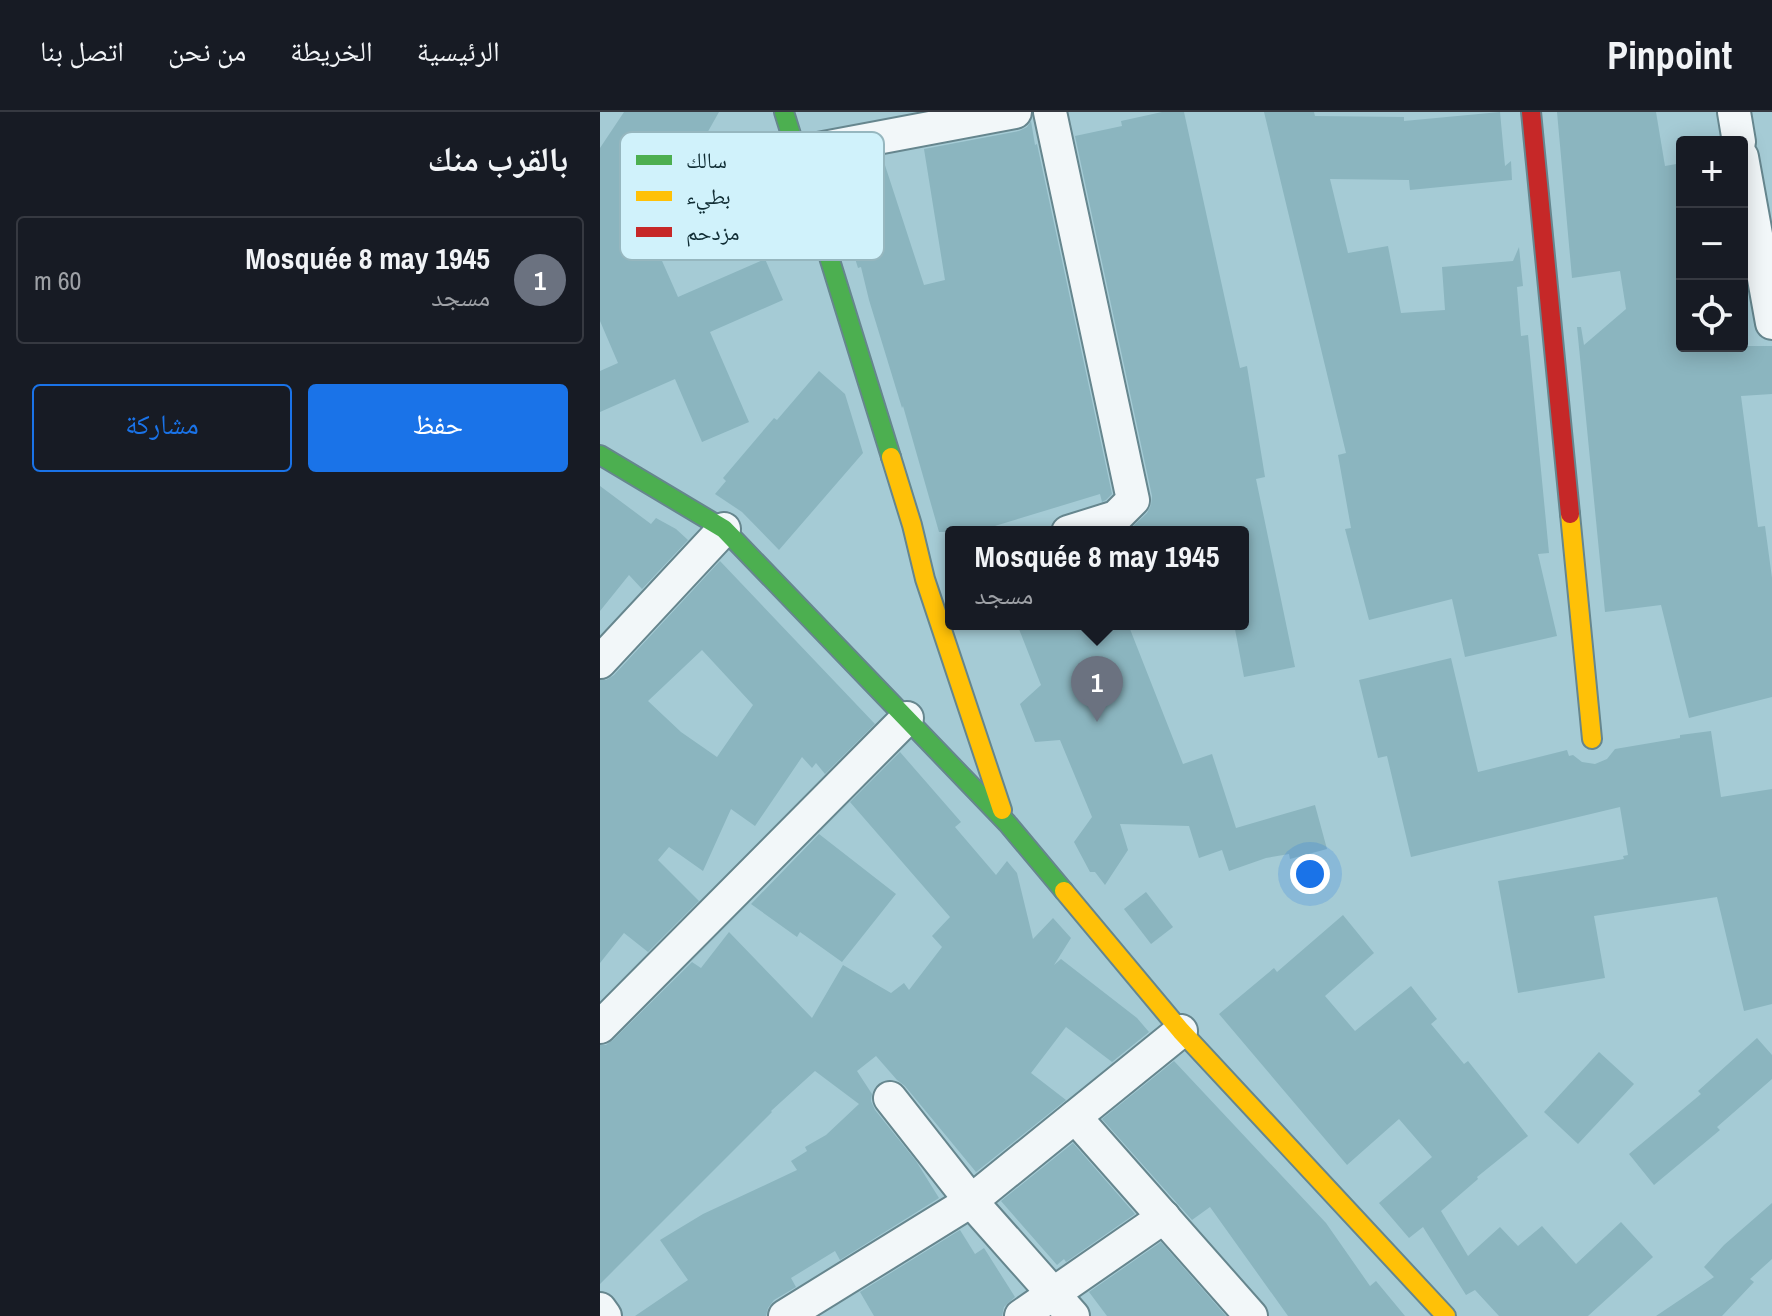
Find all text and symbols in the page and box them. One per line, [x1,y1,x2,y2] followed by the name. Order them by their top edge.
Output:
[1607,30,1732,81] text: Pinpoint
[40,32,124,70] text: اتصل بنا
[168,32,246,70] text: من نحن
[290,32,373,70] text: الخريطة
[417,32,500,70] text: الرئيسية
[620,132,884,260] legend
[428,136,568,182] text: بالقرب منك
[1676,136,1748,352] map controls
[1676,136,1748,208] button: +
[686,145,727,175] text: سالك
[686,181,731,214] text: بطيء
[1676,208,1748,280] button: −
[686,217,740,247] text: مزدحم
[245,238,490,278] text: Mosquée 8 may 1945
[34,263,81,298] text: 60 m
[534,263,546,298] text: 1
[431,279,490,314] text: مسجد
[1676,280,1748,352] button: locate
[32,384,292,472] button: مشاركة
[308,384,568,472] button: حفظ
[945,526,1249,630] popup
[975,536,1219,576] text: Mosquée 8 may 1945
[975,577,1033,612] text: مسجد
[1071,656,1123,722] pin: 1
[1290,854,1330,894] your location

